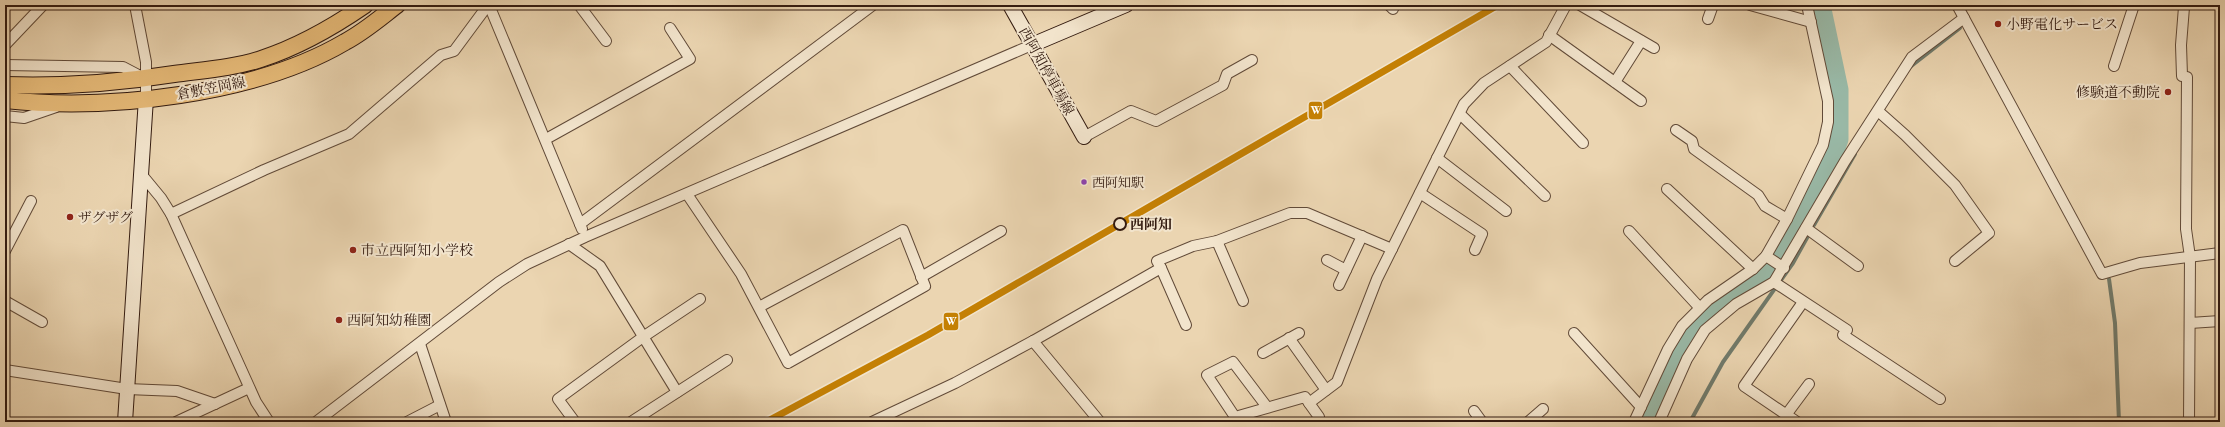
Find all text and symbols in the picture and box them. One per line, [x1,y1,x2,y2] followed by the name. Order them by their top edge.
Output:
[2006,15,2118,33] place label: 小野電化サービス
[1993,19,2003,29] marker: 小野電化サービス
[1015,24,1079,118] street label: 西阿知停車場線
[175,72,247,104] street label: 倉敷笠岡線
[2076,83,2160,101] place label: 修験道不動院
[2163,87,2173,97] marker: 修験道不動院
[1308,101,1323,120] line badge: W
[1310,103,1322,117] text: W
[1092,174,1144,191] place label: 西阿知駅
[1079,177,1089,187] marker: 西阿知駅
[78,208,133,226] place label: ザグザグ
[65,212,75,222] marker: ザグザグ
[1130,215,1172,233] place label: 西阿知
[1113,217,1127,231] marker: 西阿知
[361,241,473,259] place label: 市立西阿知小学校
[348,245,358,255] marker: 市立西阿知小学校
[347,311,431,329] place label: 西阿知幼稚園
[943,312,959,331] line badge: W
[945,314,957,328] text: W
[334,315,344,325] marker: 西阿知幼稚園

